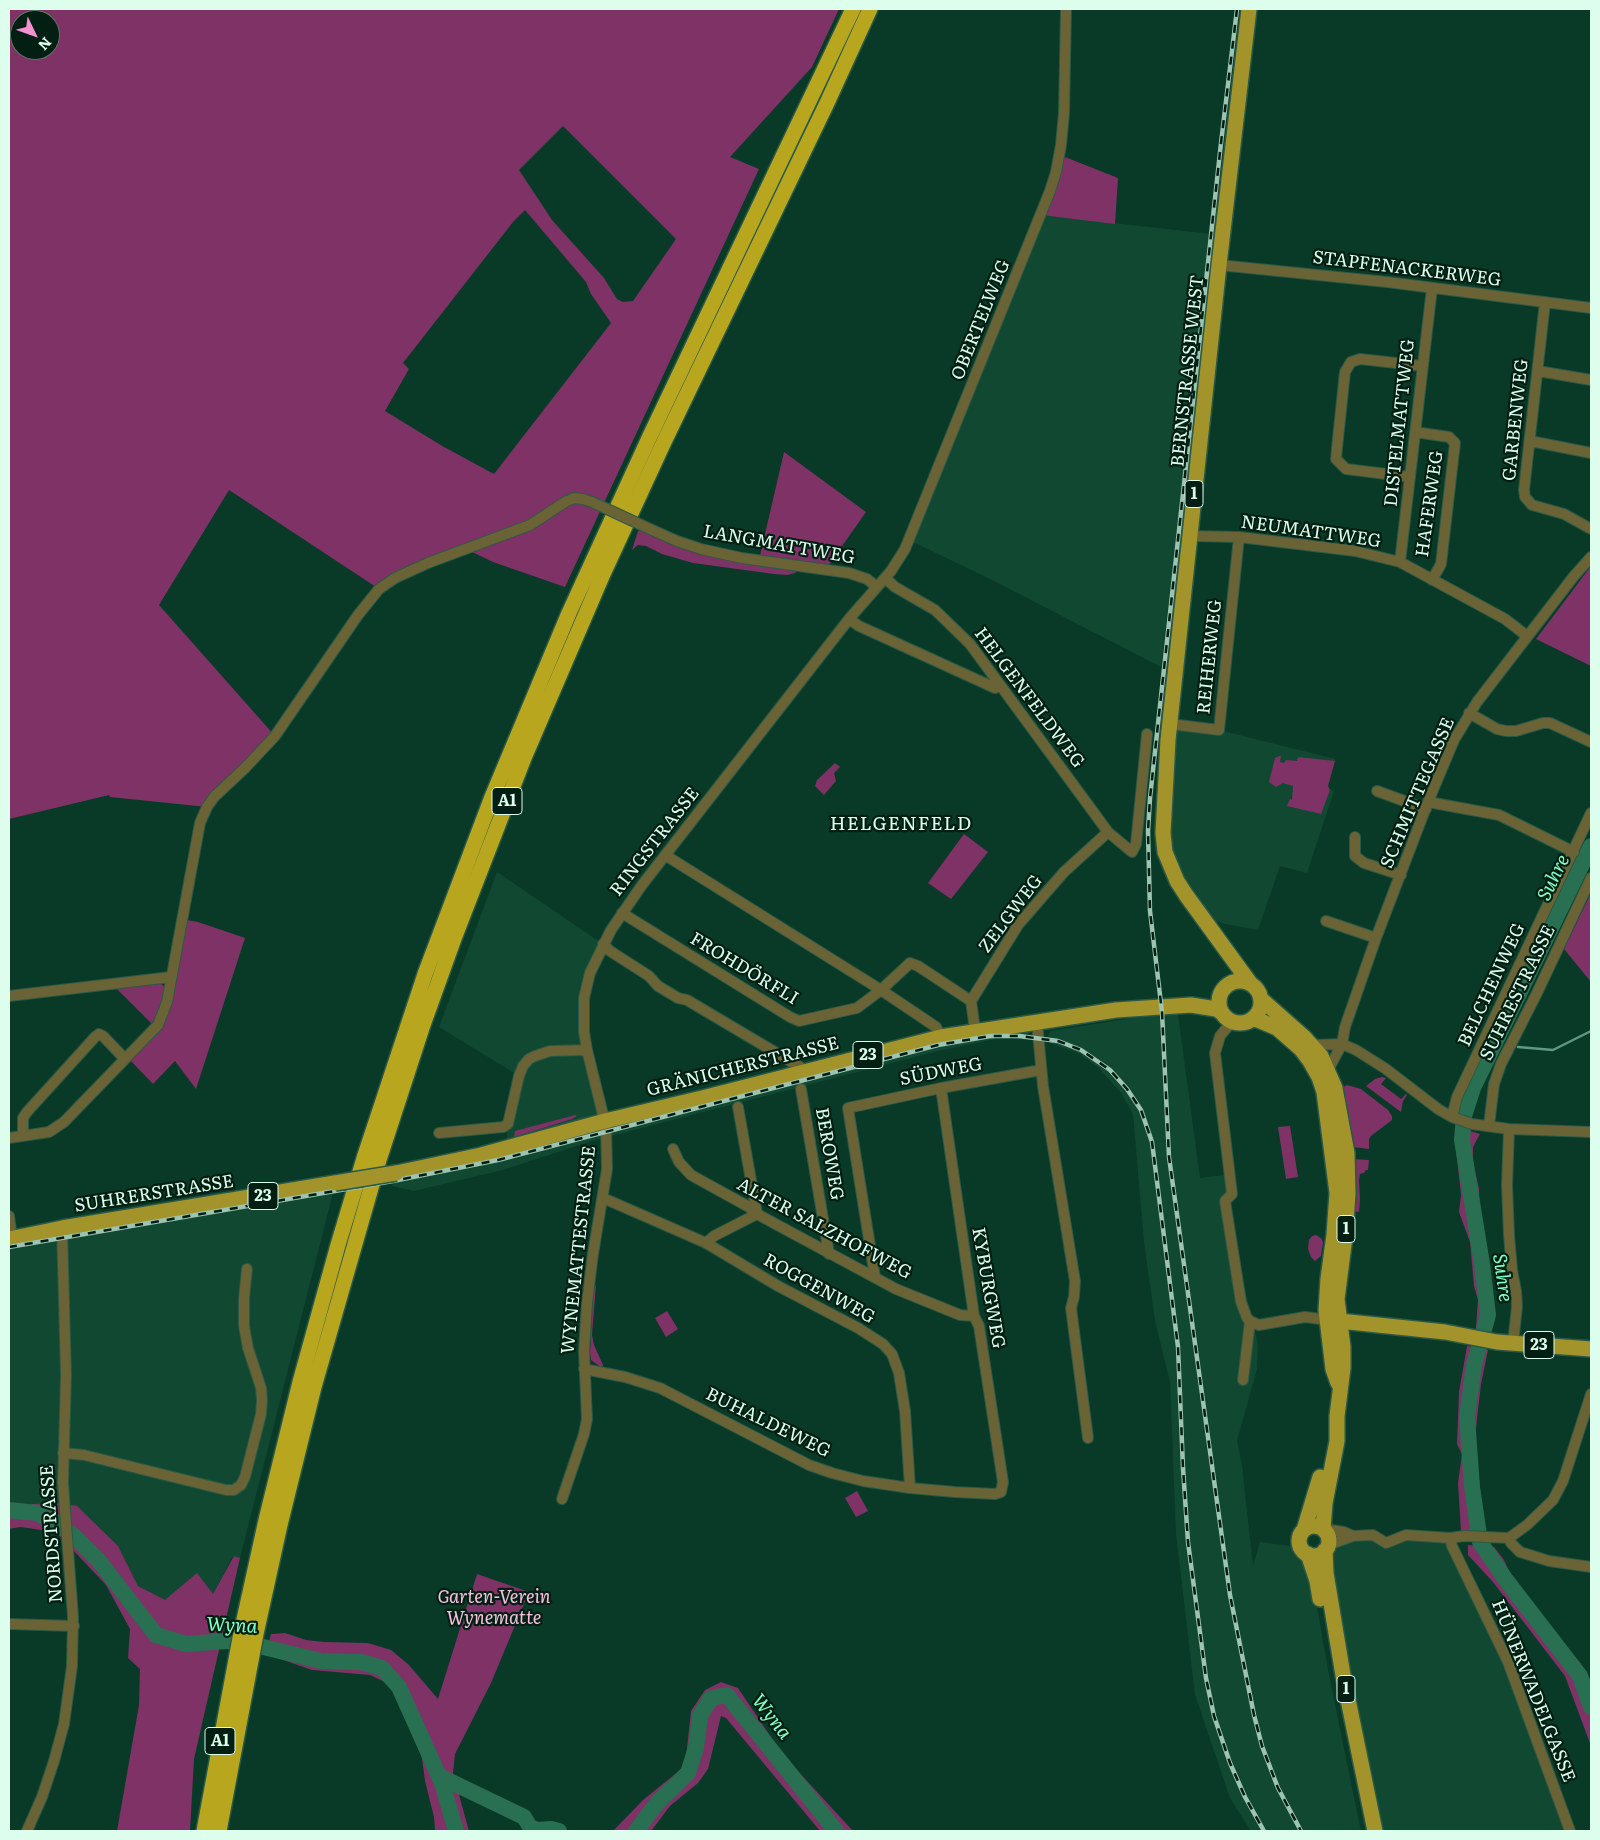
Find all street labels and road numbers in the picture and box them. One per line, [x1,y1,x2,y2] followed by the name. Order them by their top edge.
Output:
[1312,247,1502,291] street label: STAPFENACKERWEG
[947,257,1015,383] street label: OBERTELWEG
[1167,274,1209,468] street label: BERNSTRASSE WEST
[1380,338,1420,508] street label: DISTELMATTWEG
[1499,358,1533,482] street label: GARBENWEG
[1412,449,1448,559] street label: HAFERWEG
[1185,480,1203,508] road number: 1
[1240,511,1382,553] street label: NEUMATTWEG
[701,521,857,569] street label: LANGMATTWEG
[1193,599,1227,715] street label: REIHERWEG
[969,624,1089,772] street label: HELGENFELDWEG
[1376,714,1460,872] street label: SCHMITTEGASSE
[606,783,704,901] street label: RINGSTRASSE
[492,788,522,814] road number: A1
[975,871,1047,957] street label: ZELGWEG
[1454,920,1530,1050] street label: BELCHENWEG
[1476,922,1560,1064] street label: SUHRESTRASSE
[686,928,802,1010] street label: FROHDÖRFLI
[645,1033,841,1101] street label: GRÄNICHERSTRASSE
[853,1042,883,1068] road number: 23
[898,1053,984,1091] street label: SÜDWEG
[810,1106,848,1202] street label: BEROWEG
[557,1145,601,1355] street label: WYNEMATTESTRASSE
[73,1171,235,1217] street label: SUHRERSTRASSE
[733,1174,915,1284] street label: ALTER SALZHOFWEG
[248,1182,278,1210] road number: 23
[1337,1216,1355,1242] road number: 1
[967,1226,1009,1350] street label: KYBURGWEG
[759,1249,879,1329] street label: ROGGENWEG
[1524,1332,1554,1358] road number: 23
[702,1383,834,1463] street label: BUHALDEWEG
[36,1464,68,1604] street label: NORDSTRASSE
[1486,1597,1580,1785] street label: HÜNERWADELGASSE
[1337,1676,1355,1702] road number: 1
[205,1728,235,1754] road number: A1

